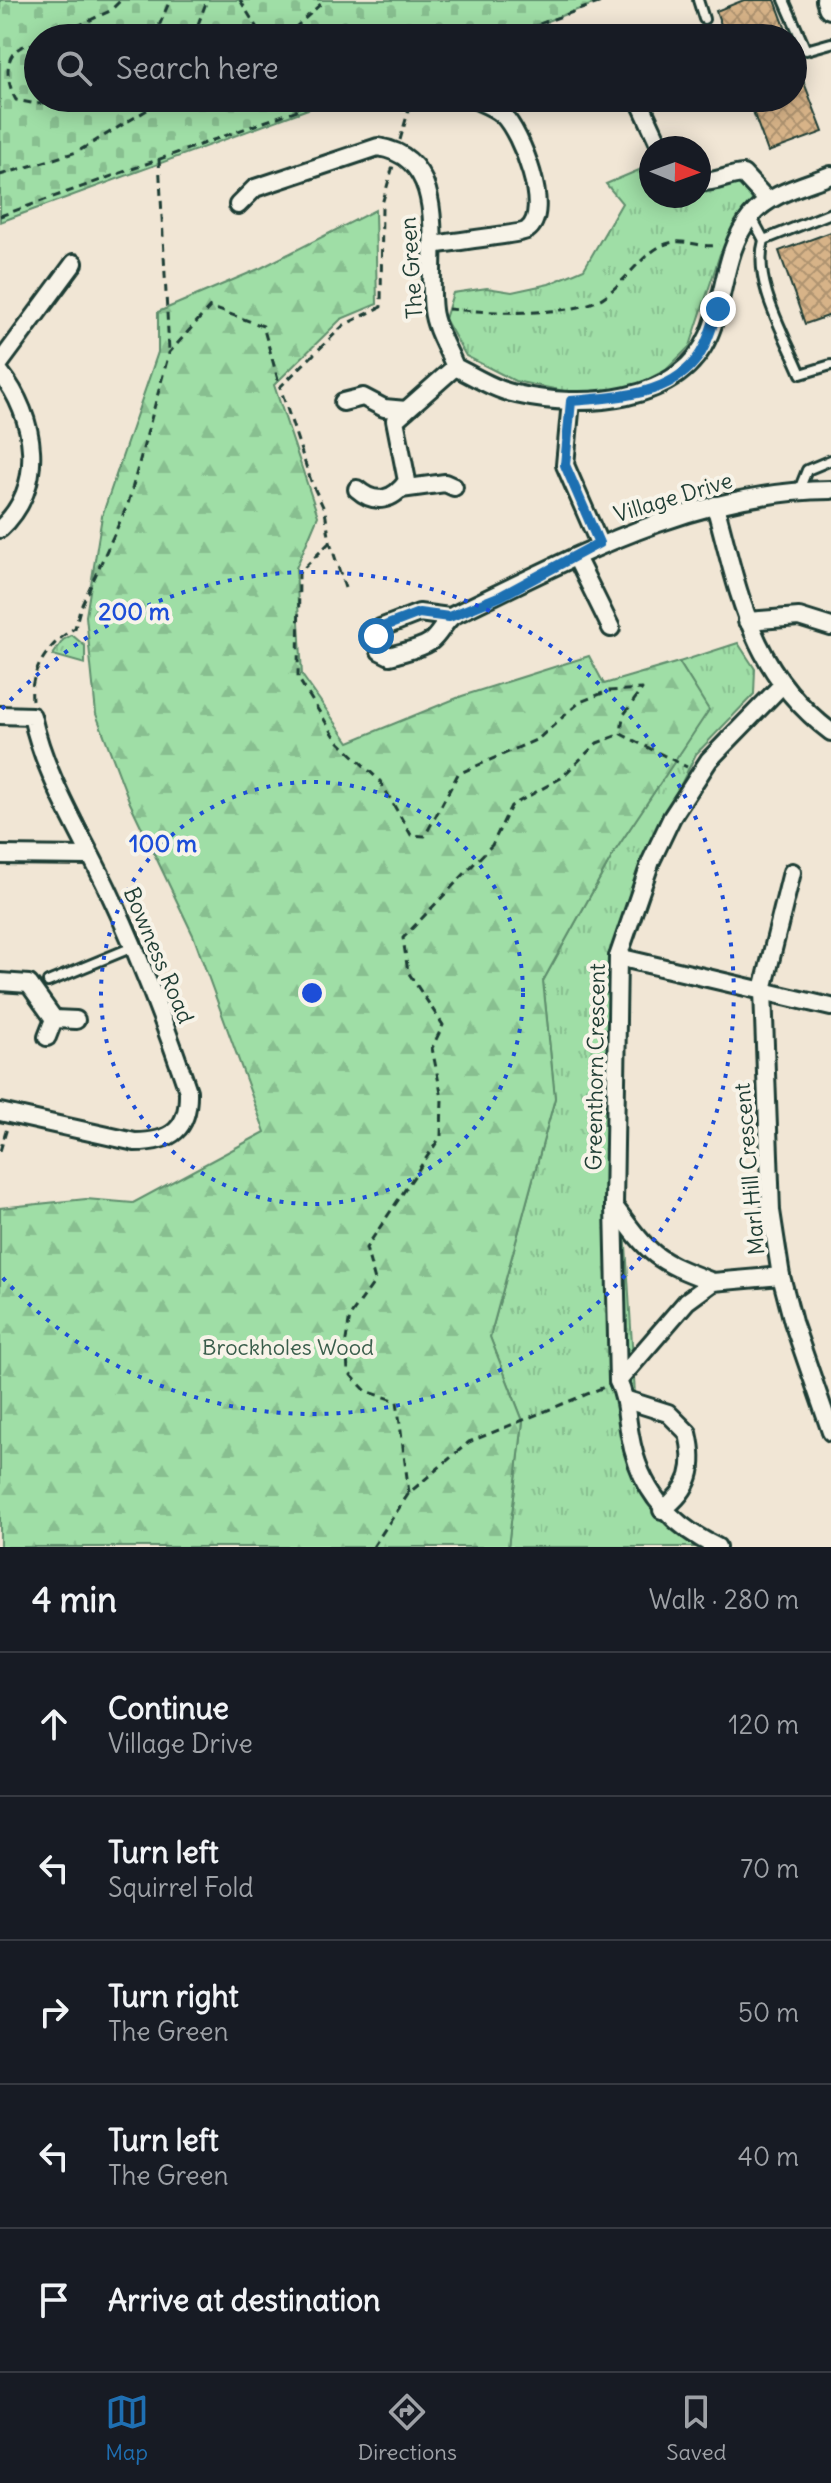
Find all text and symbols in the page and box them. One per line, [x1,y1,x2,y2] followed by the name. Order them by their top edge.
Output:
[24,24,807,112] search box
[52,46,96,90] icon: search
[116,49,279,87] text: Search here
[639,136,711,208] north arrow
[393,216,429,320] street label: The Green
[700,291,736,327] route end
[610,466,736,528] street label: Village Drive
[98,596,170,626] text: 200 m
[358,618,394,654] route start
[129,828,197,858] text: 100 m
[118,883,200,1027] street label: Bowness Road
[579,963,611,1171] street label: Greenthorn Crescent
[298,979,326,1007] centre of rings
[728,1082,770,1256] street label: Marl Hill Crescent
[202,1333,374,1361] park label: Brockholes Wood
[32,1578,117,1621] text: 4 min
[649,1583,799,1616] text: Walk · 280 m
[108,1689,229,1727] text: Continue
[32,1702,76,1746] icon: ahead
[728,1708,799,1741] text: 120 m
[108,1727,253,1760] text: Village Drive
[108,1833,219,1871] text: Turn left
[32,1846,76,1890] icon: left
[740,1852,799,1885] text: 70 m
[108,1871,254,1904] text: Squirrel Fold
[108,1977,239,2015] text: Turn right
[32,1990,76,2034] icon: right
[738,1996,799,2029] text: 50 m
[108,2015,228,2048] text: The Green
[108,2121,219,2159] text: Turn left
[32,2134,76,2178] icon: left
[738,2140,799,2173] text: 40 m
[108,2159,228,2192] text: The Green
[32,2278,76,2322] icon: arrive
[108,2281,380,2319] text: Arrive at destination
[105,2390,149,2466] tab: Map
[358,2390,457,2466] tab: Directions
[666,2390,726,2466] tab: Saved

